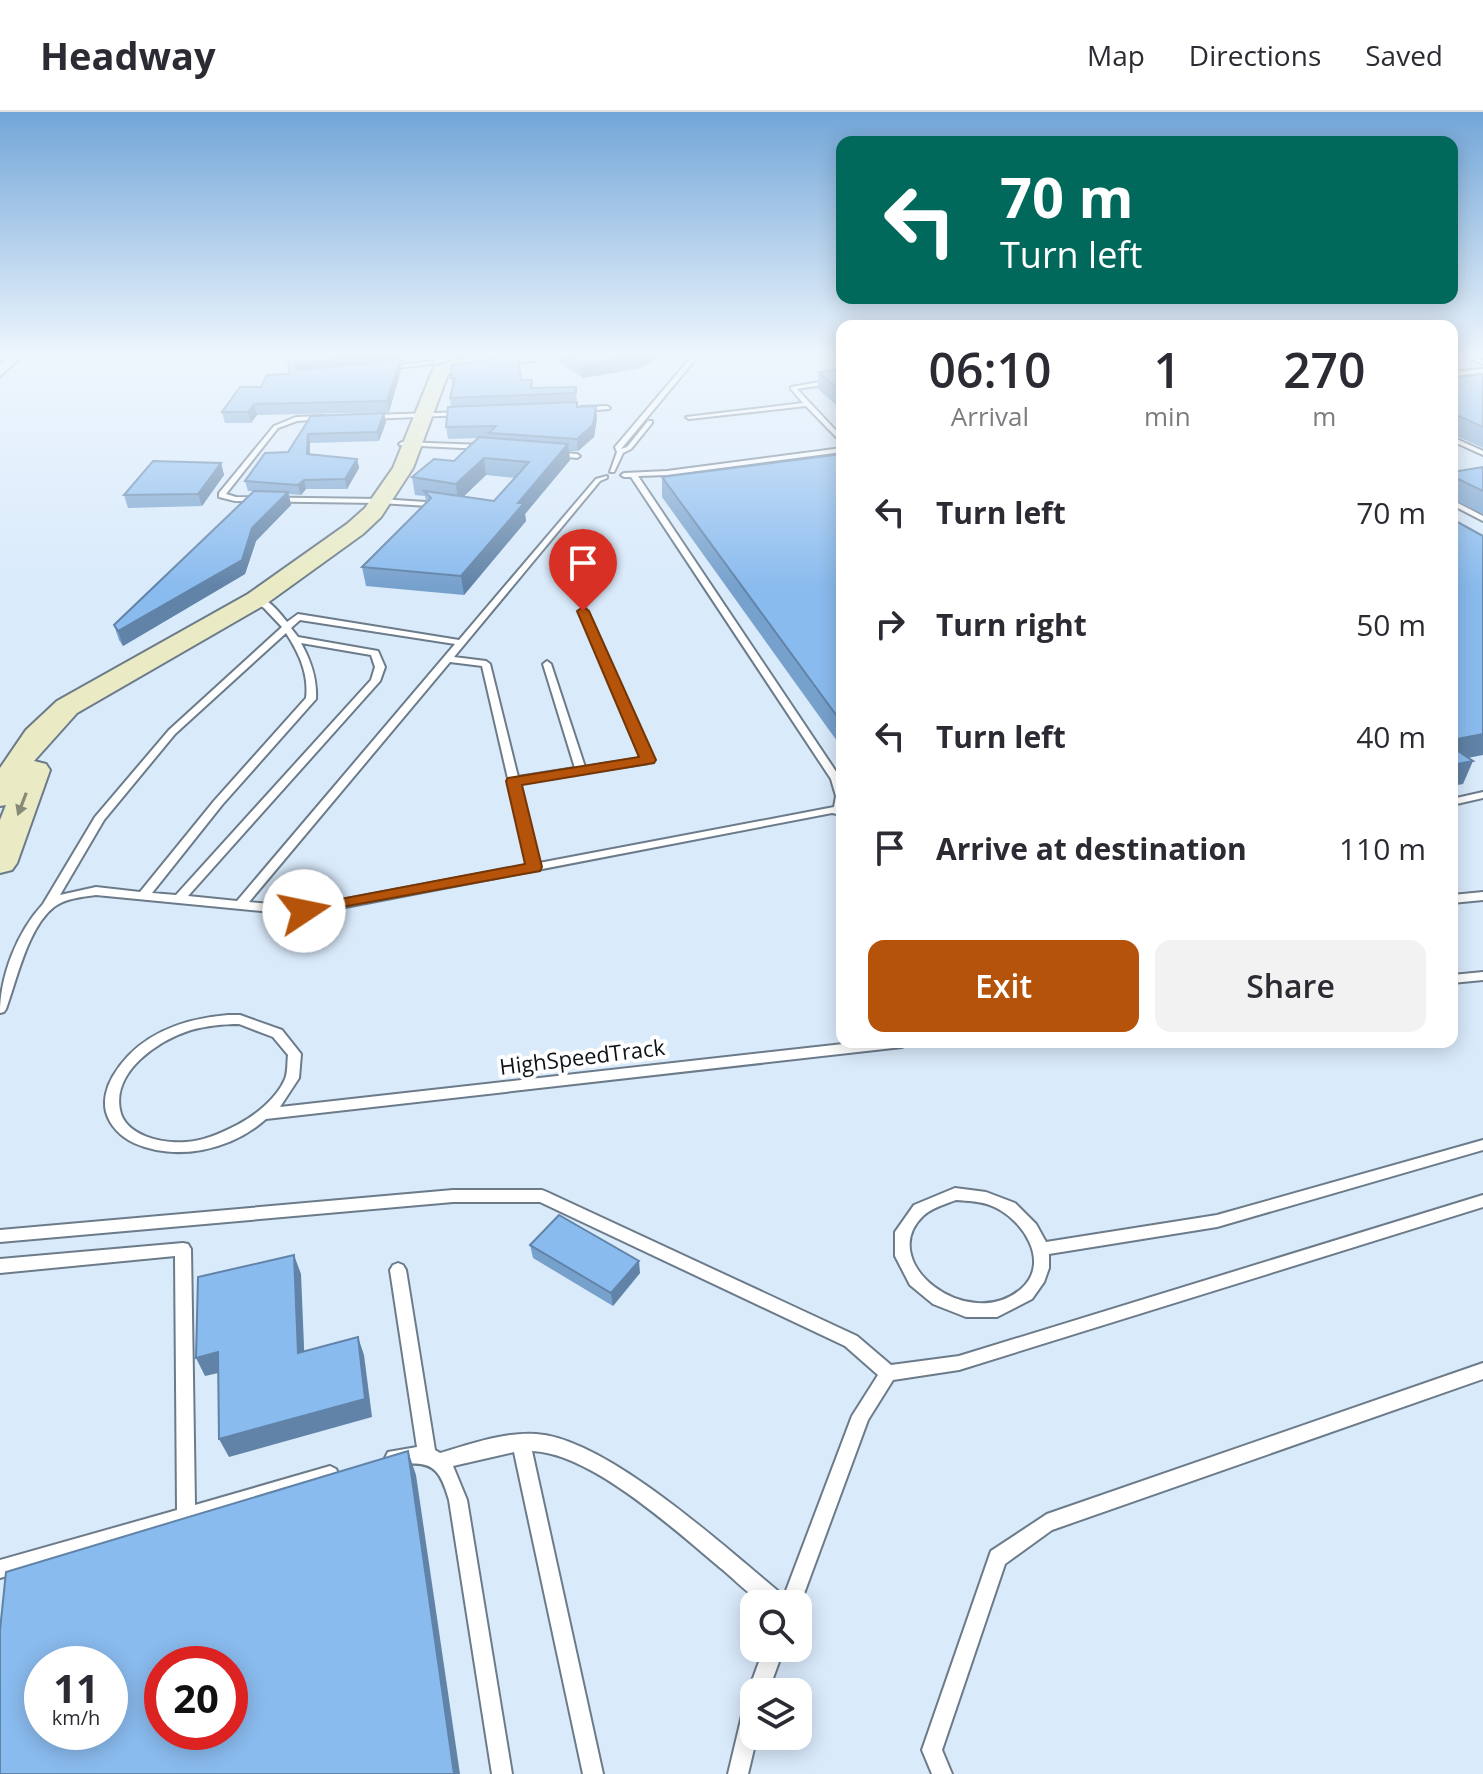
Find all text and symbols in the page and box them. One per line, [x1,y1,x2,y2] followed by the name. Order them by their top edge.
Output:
[40,29,216,81] text: Headway
[1087,36,1145,74] text: Map
[1189,36,1321,74] text: Directions
[1365,36,1443,74] text: Saved
[1000,158,1134,234] text: 70 m
[868,168,972,272] icon: left
[1000,230,1142,279] text: Turn left
[929,337,1051,402] text: 06:10
[1154,337,1181,402] text: 1
[1283,337,1365,402] text: 270
[951,398,1029,434] text: Arrival
[1144,398,1191,434] text: min
[1312,398,1336,434] text: m
[868,490,912,534] icon: left
[936,492,1066,533] text: Turn left
[1356,492,1426,533] text: 70 m
[549,529,617,611] pin
[561,541,605,585] icon: arrive
[868,602,912,646] icon: right
[936,604,1087,645] text: Turn right
[1356,604,1426,645] text: 50 m
[868,714,912,758] icon: left
[936,716,1066,757] text: Turn left
[1356,716,1426,757] text: 40 m
[15,792,28,816] one-way arrow
[868,826,912,870] icon: arrive
[936,828,1247,869] text: Arrive at destination
[1339,828,1426,869] text: 110 m
[262,869,346,953] position arrow
[868,940,1139,1032] button: Exit
[1155,940,1426,1032] button: Share
[498,1031,667,1081] street label: HighSpeedTrack
[740,1590,812,1750] map controls
[740,1590,812,1662] button: search
[144,1646,248,1750] speed limit sign: 20
[53,1660,99,1715] text: 11
[740,1678,812,1750] button: layers
[52,1704,100,1731] text: km/h

